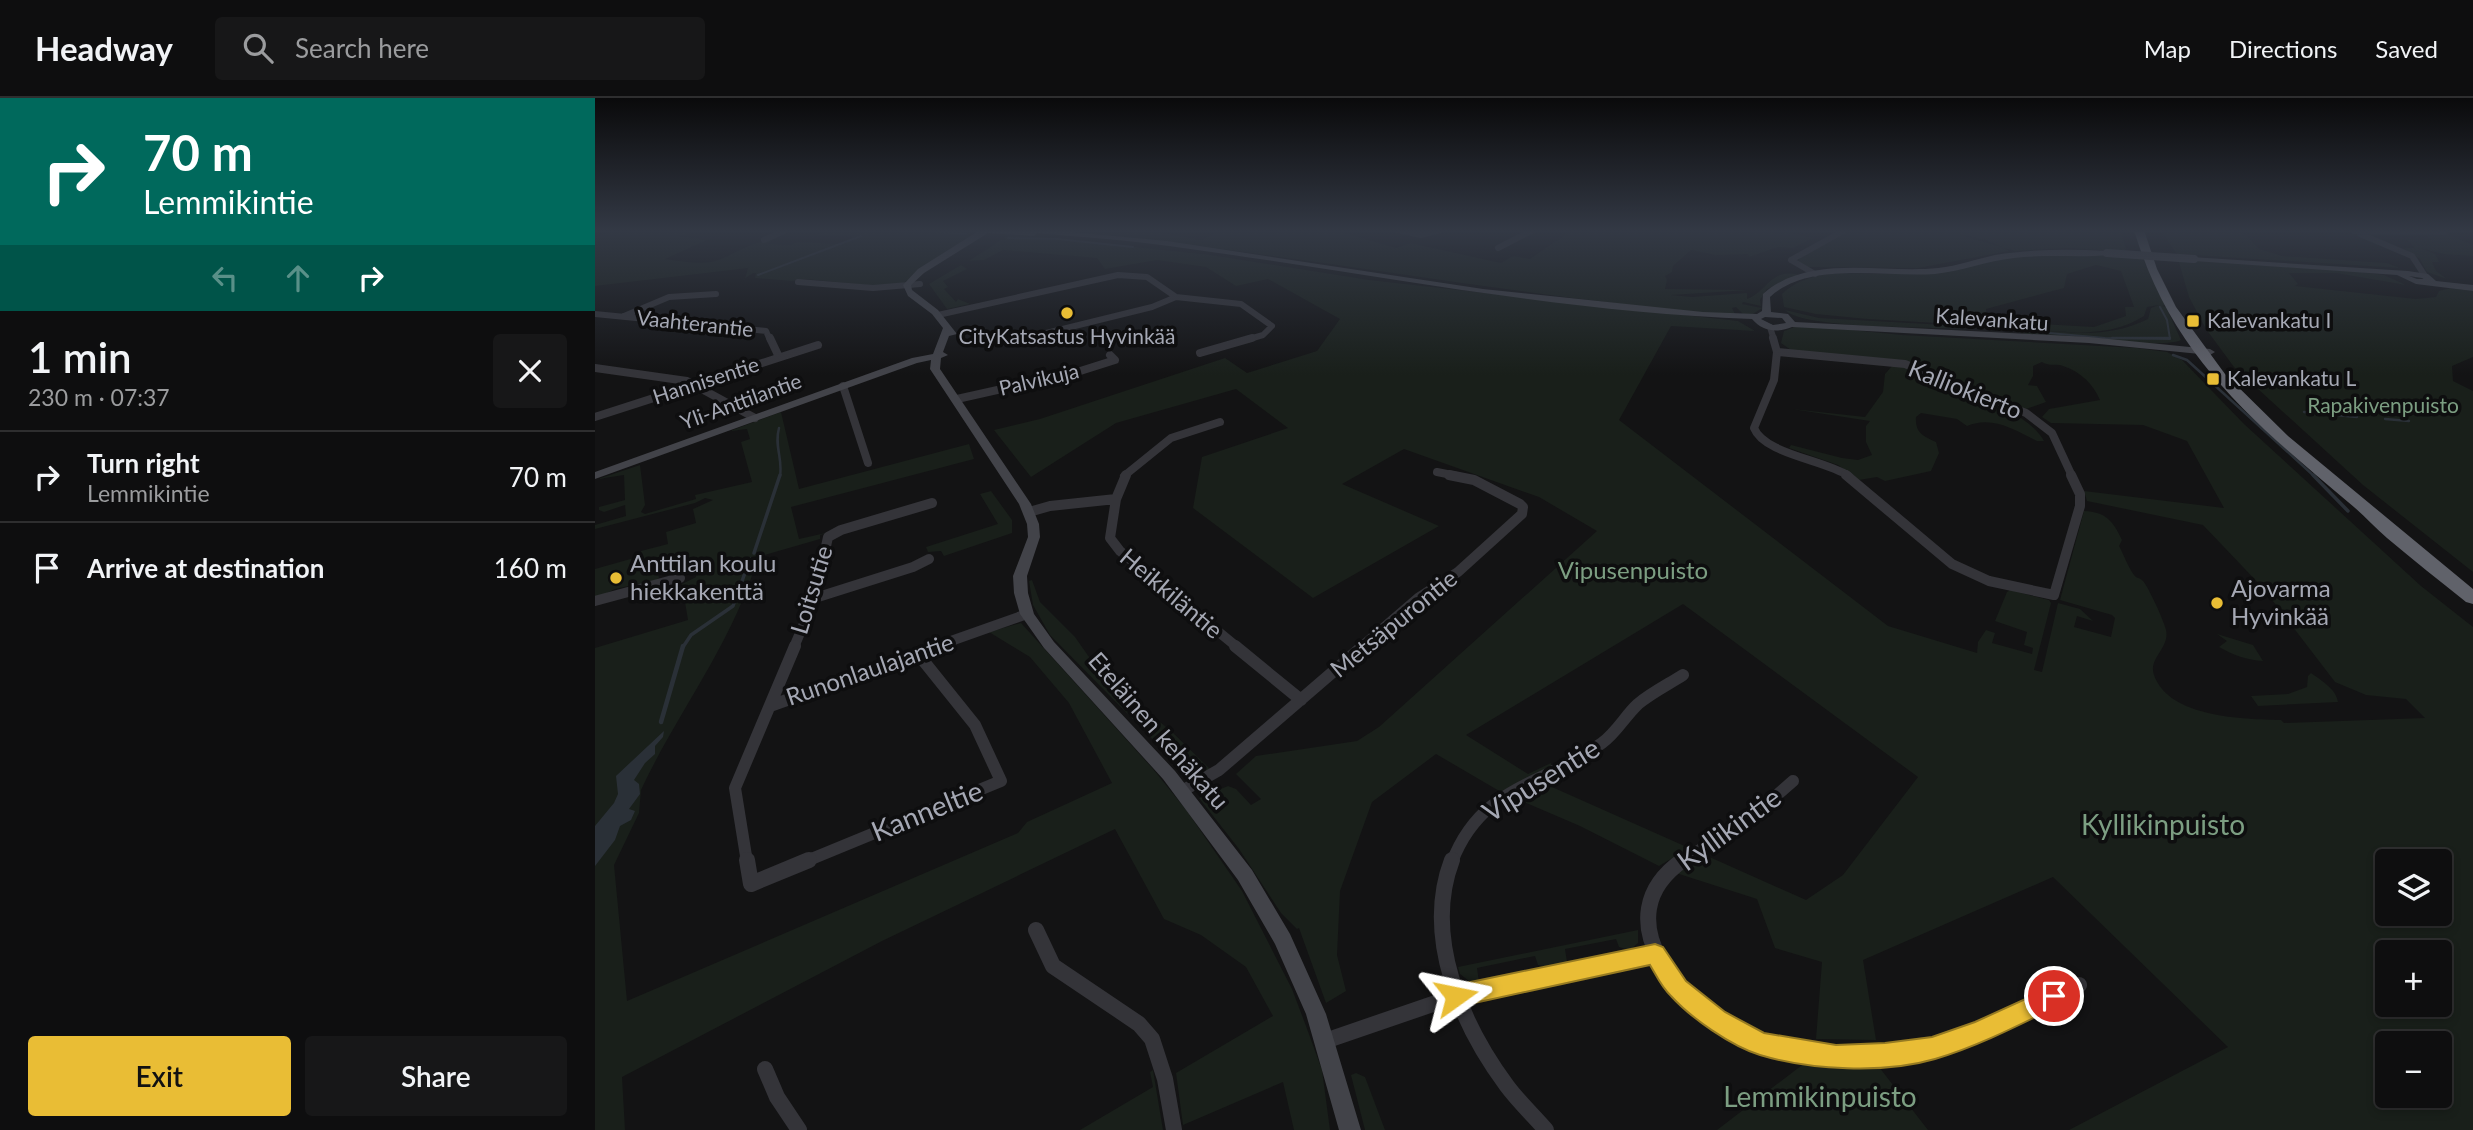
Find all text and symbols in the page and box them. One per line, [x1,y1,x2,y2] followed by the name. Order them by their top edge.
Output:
[215,17,705,80] search box
[35,28,173,68] text: Headway
[239,29,277,67] icon: search
[295,32,429,64] text: Search here
[2144,34,2191,63] text: Map
[2229,34,2337,63] text: Directions
[2375,34,2438,63] text: Saved
[143,123,253,181] text: 70 m
[28,126,119,217] icon: right
[143,182,314,221] text: Lemmikintie
[206,259,244,297] icon: left
[279,259,317,297] icon: ahead
[352,259,390,297] icon: right
[1935,302,2049,335] street label: Kalevankatu
[636,304,755,341] street label: Vaahterantie
[1059,305,1075,321] marker: CityKatsastus Hyvinkää
[2207,307,2331,332] place label: Kalevankatu I
[2185,313,2201,329] marker: Kalevankatu I
[959,323,1175,348] place label: CityKatsastus Hyvinkää
[28,332,132,382] text: 1 min
[493,334,567,408] button: close
[649,351,762,409] street label: Hannisentie
[1905,353,2027,425] street label: Kalliokierto
[996,357,1081,400] street label: Palvikuja
[2227,365,2356,390] place label: Kalevankatu L
[676,367,804,434] street label: Yli-Anttilantie
[2205,371,2221,387] marker: Kalevankatu L
[28,383,170,411] text: 230 m · 07:37
[2307,392,2459,417] park label: Rapakivenpuisto
[87,447,200,479] text: Turn right
[28,458,66,496] icon: right
[509,461,567,493] text: 70 m
[87,479,210,507] text: Lemmikintie
[783,542,838,637] street label: Loitsutie
[1115,542,1229,644] street label: Heikkiläntie
[630,548,776,605] place label: Anttilan koulu hiekkakenttä
[28,549,66,587] icon: arrive
[87,552,324,584] text: Arrive at destination
[494,552,567,584] text: 160 m
[1558,555,1708,584] park label: Vipusenpuisto
[1324,563,1462,683] street label: Metsäpurontie
[608,570,624,586] marker: Anttilan koulu hiekkakenttä
[2231,573,2331,630] place label: Ajovarma Hyvinkää
[2209,595,2225,611] marker: Ajovarma Hyvinkää
[782,626,957,711] street label: Runonlaulajantie
[1083,645,1235,815] street label: Eteläinen kehäkatu
[1476,730,1605,828] street label: Vipusentie
[866,772,987,848] street label: Kanneltie
[1670,779,1787,877] street label: Kyllikintie
[2081,807,2245,841] park label: Kyllikinpuisto
[2375,849,2452,1108] map controls
[2375,849,2452,926] button: layers
[2375,940,2452,1017] button: +
[1419,959,1493,1033] position arrow
[2024,966,2084,1026] pin
[2035,977,2073,1015] icon: arrive
[2375,1031,2452,1108] button: −
[28,1036,291,1116] button: Exit
[305,1036,567,1116] button: Share
[1723,1079,1917,1113] park label: Lemmikinpuisto

